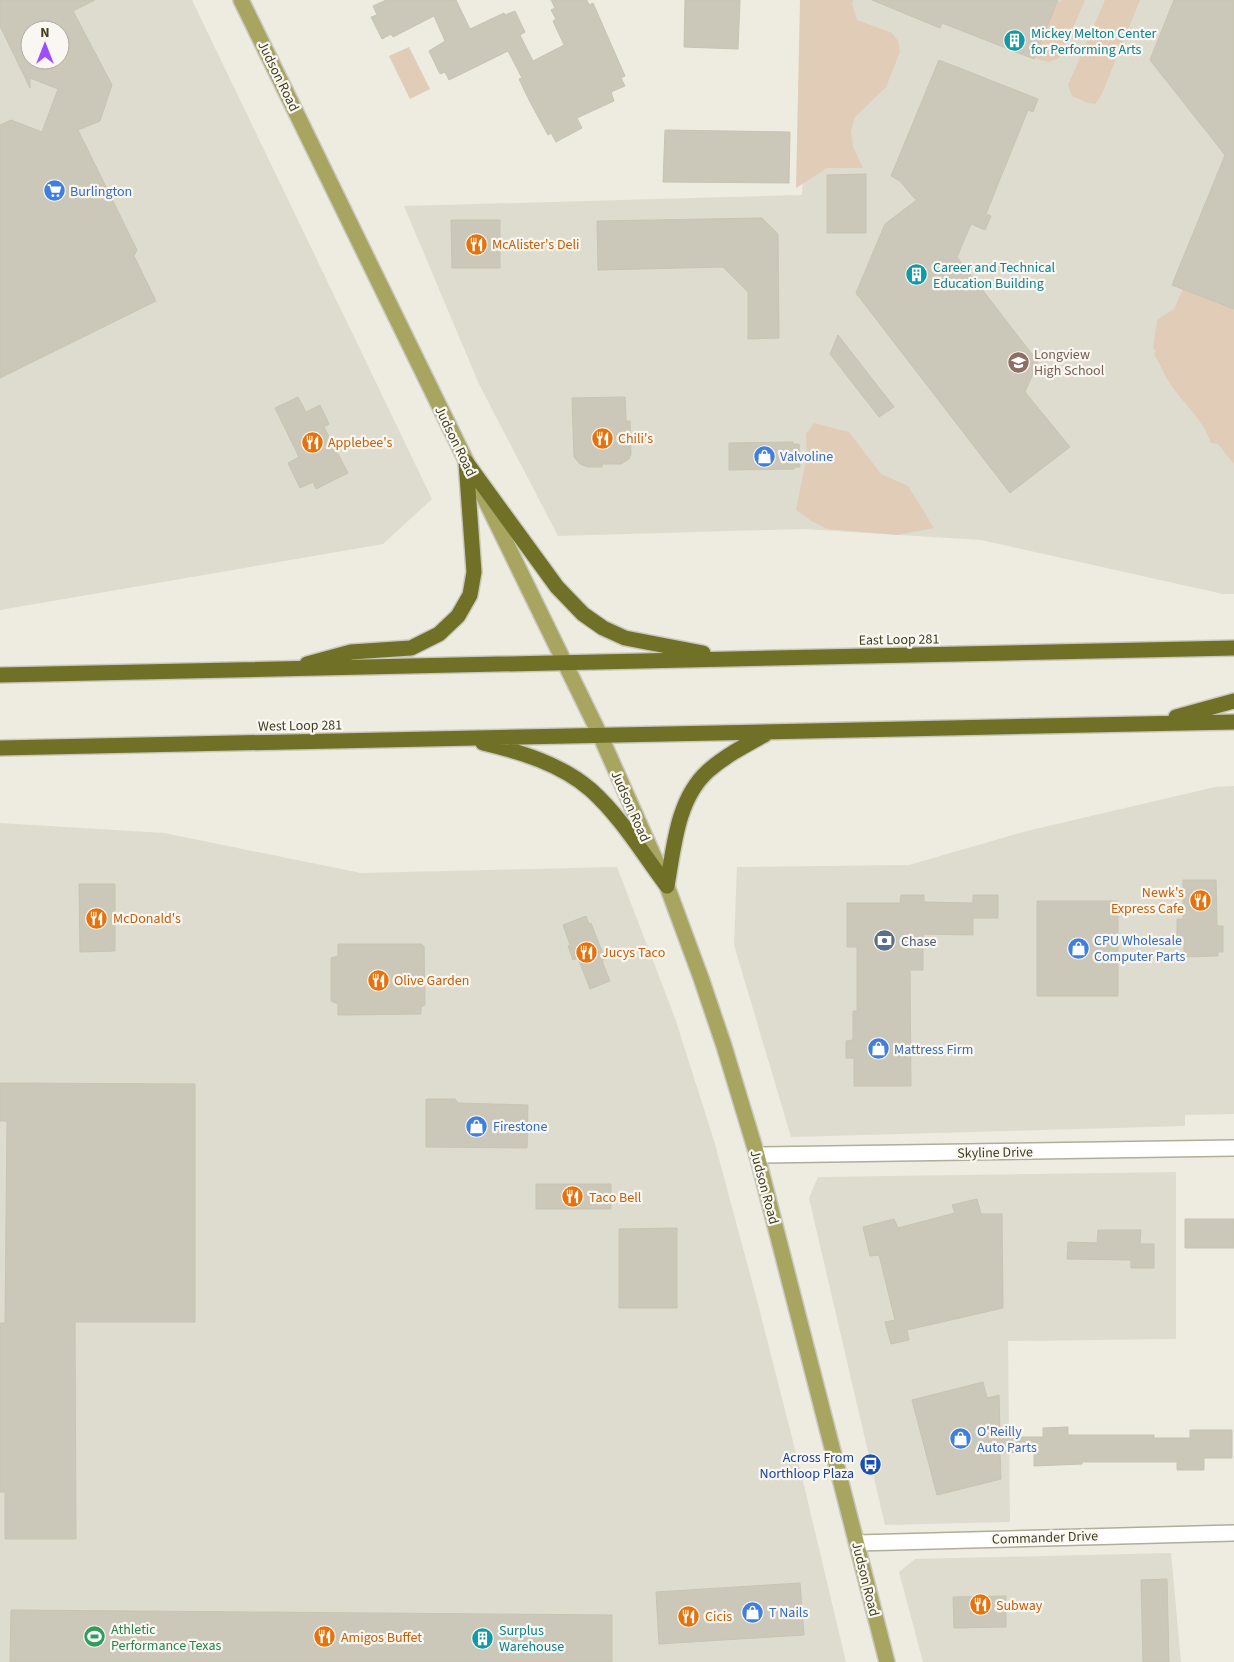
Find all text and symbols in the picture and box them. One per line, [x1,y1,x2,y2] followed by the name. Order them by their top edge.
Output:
[20,20,70,70] north arrow
[40,23,50,43] text: N
[1031,24,1156,60] place label: Mickey Melton Center for Performing Arts
[1003,29,1027,53] building icon: Mickey Melton Center for Performing Arts
[252,38,304,115] street label: Judson Road
[42,179,66,203] supermarket icon: Burlington
[70,182,132,202] place label: Burlington
[464,232,488,256] restaurant icon: McAlister's Deli
[492,235,580,255] place label: McAlister's Deli
[933,258,1056,294] place label: Career and Technical Education Building
[905,263,929,287] building icon: Career and Technical Education Building
[1034,345,1105,381] place label: Longview High School
[1006,350,1030,374] school or university icon: Longview High School
[429,403,481,480] street label: Judson Road
[590,426,614,450] restaurant icon: Chili's
[618,429,653,449] place label: Chili's
[300,430,324,454] restaurant icon: Applebee's
[328,433,392,453] place label: Applebee's
[752,444,776,468] shop icon: Valvoline
[780,447,833,467] place label: Valvoline
[858,629,940,651] street label: East Loop 281
[258,715,342,737] street label: West Loop 281
[605,768,655,845] street label: Judson Road
[1111,883,1184,919] place label: Newk's Express Cafe
[1188,888,1212,912] restaurant icon: Newk's Express Cafe
[85,906,109,930] restaurant icon: McDonald's
[113,909,181,929] place label: McDonald's
[873,929,897,953] bank icon: Chase
[1094,931,1186,967] place label: CPU Wholesale Computer Parts
[901,932,937,952] place label: Chase
[1066,936,1090,960] shop icon: CPU Wholesale Computer Parts
[574,940,598,964] restaurant icon: Jucys Taco
[602,943,665,963] place label: Jucys Taco
[366,968,390,992] restaurant icon: Olive Garden
[394,971,469,991] place label: Olive Garden
[866,1037,890,1061] shop icon: Mattress Firm
[894,1040,973,1060] place label: Mattress Firm
[465,1114,489,1138] shop icon: Firestone
[493,1117,547,1137] place label: Firestone
[957,1142,1033,1164] street label: Skyline Drive
[745,1148,784,1227] street label: Judson Road
[561,1185,585,1209] restaurant icon: Taco Bell
[589,1188,642,1208] place label: Taco Bell
[977,1422,1037,1458] place label: O'Reilly Auto Parts
[949,1427,973,1451] shop icon: O'Reilly Auto Parts
[760,1448,854,1484] place label: Across From Northloop Plaza
[858,1453,882,1477] bus stop icon: Across From Northloop Plaza
[992,1526,1099,1550] street label: Commander Drive
[846,1540,884,1619] street label: Judson Road
[968,1593,992,1617] restaurant icon: Subway
[996,1596,1043,1616] place label: Subway
[741,1600,765,1624] shop icon: T Nails
[769,1603,808,1623] place label: T Nails
[677,1604,701,1628] restaurant icon: Cicis
[705,1607,732,1627] place label: Cicis
[111,1620,222,1656] place label: Athletic Performance Texas
[499,1621,564,1657] place label: Surplus Warehouse
[83,1625,107,1649] sports icon: Athletic Performance Texas
[313,1625,337,1649] restaurant icon: Amigos Buffet
[471,1626,495,1650] building icon: Surplus Warehouse
[341,1628,422,1648] place label: Amigos Buffet

